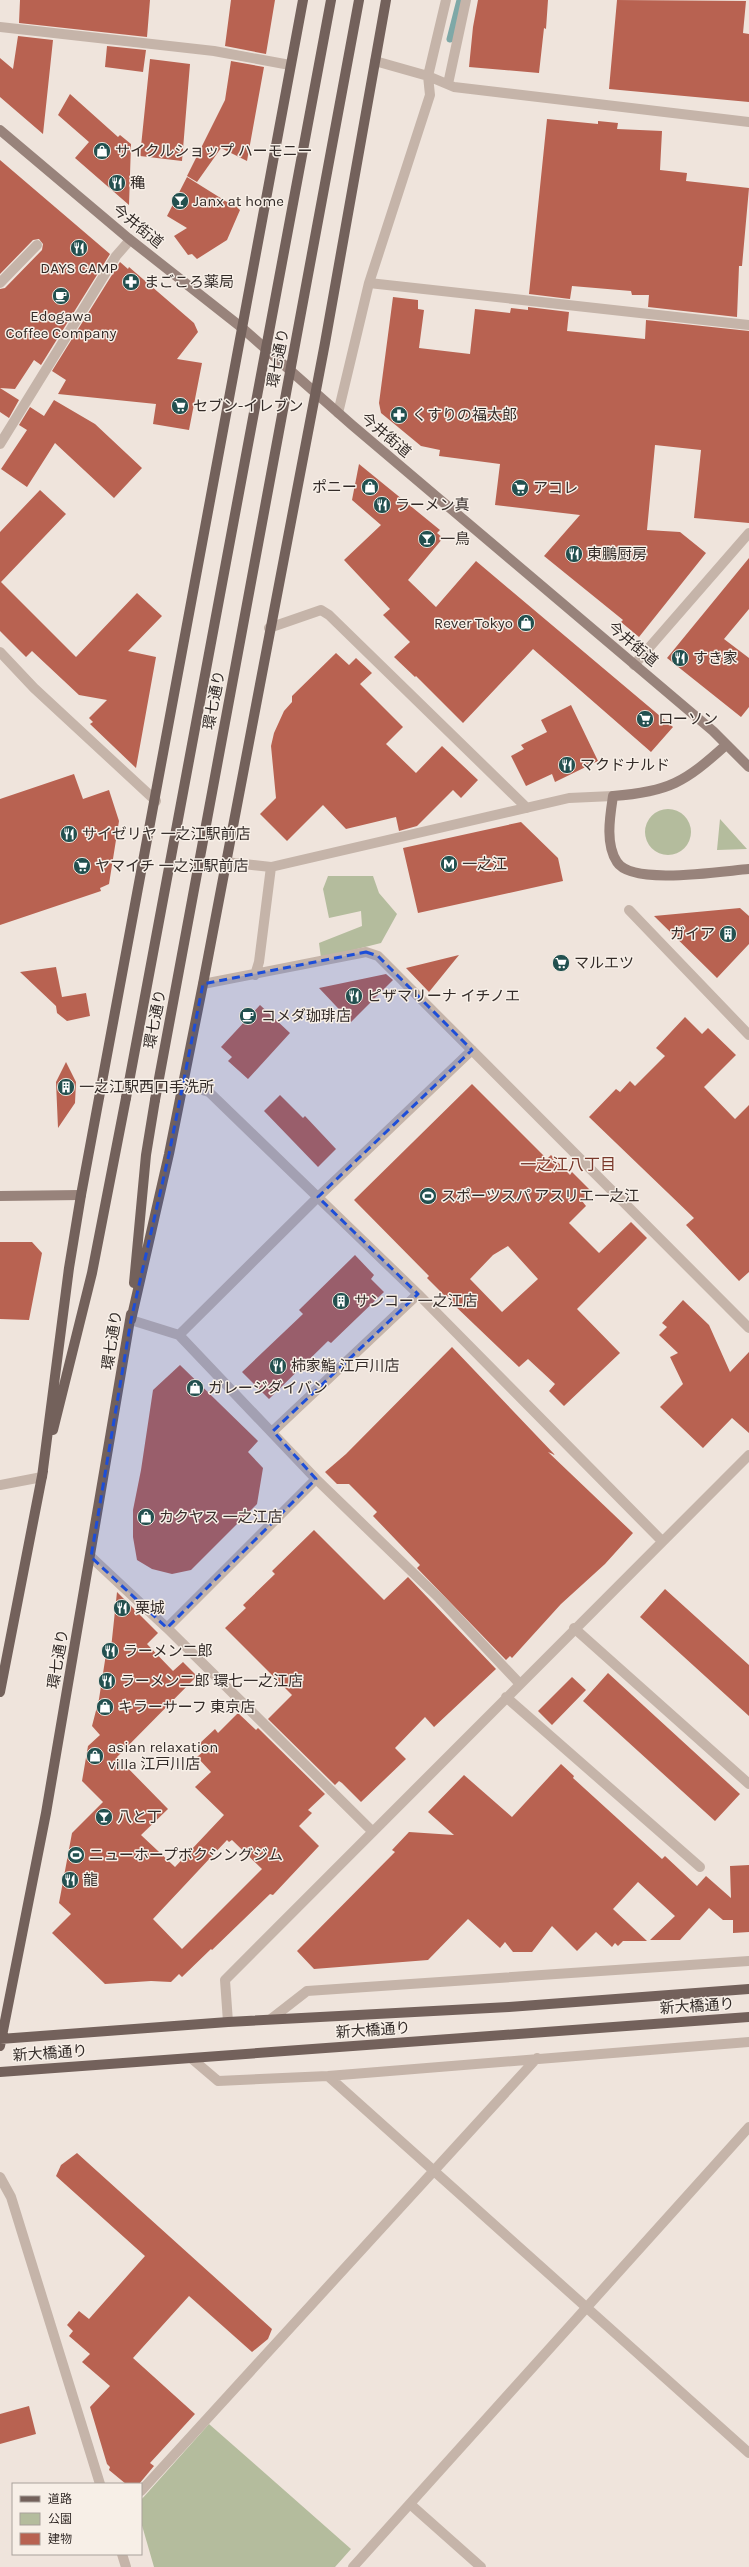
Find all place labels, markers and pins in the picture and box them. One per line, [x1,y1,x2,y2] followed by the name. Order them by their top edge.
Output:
[92,141,112,161] shop icon: サイクルショップ ハーモニー
[115,142,313,160] place label: サイクルショップ ハーモニー
[107,173,127,193] restaurant icon: 穐
[130,174,145,192] place label: 穐
[170,191,190,211] bar icon: Janx at home
[193,192,284,210] place label: Janx at home
[69,238,89,258] restaurant icon: DAYS CAMP
[40,259,118,277] place label: DAYS CAMP
[121,272,141,292] pharmacy icon: まごころ薬局
[144,273,234,291] place label: まごころ薬局
[51,286,71,306] cafe icon: Edogawa Coffee Company
[5,307,117,342] place label: Edogawa Coffee Company
[170,396,190,416] supermarket icon: セブン-イレブン
[193,397,303,415] place label: セブン-イレブン
[389,405,409,425] pharmacy icon: くすりの福太郎
[412,406,517,424] place label: くすりの福太郎
[360,477,380,497] shop icon: ポニー
[312,478,357,496] place label: ポニー
[510,478,530,498] supermarket icon: アコレ
[533,479,578,497] place label: アコレ
[372,495,392,515] restaurant icon: ラーメン真
[395,496,469,514] place label: ラーメン真
[417,529,437,549] bar icon: 一鳥
[440,530,470,548] place label: 一鳥
[564,544,584,564] restaurant icon: 東鵬厨房
[587,545,647,563] place label: 東鵬厨房
[516,613,536,633] shop icon: Rever Tokyo
[434,614,513,632] place label: Rever Tokyo
[670,648,690,668] restaurant icon: すき家
[693,649,738,667] place label: すき家
[635,709,655,729] supermarket icon: ローソン
[658,710,718,728] place label: ローソン
[557,755,577,775] restaurant icon: マクドナルド
[580,756,670,774] place label: マクドナルド
[59,824,79,844] restaurant icon: サイゼリヤ 一之江駅前店
[82,825,251,843] place label: サイゼリヤ 一之江駅前店
[439,854,459,874] metro station icon: 一之江
[462,855,507,873] place label: 一之江
[72,856,92,876] supermarket icon: ヤマイチ 一之江駅前店
[95,857,249,875] place label: ヤマイチ 一之江駅前店
[718,924,738,944] building icon: ガイア
[670,925,715,943] place label: ガイア
[551,953,571,973] supermarket icon: マルエツ
[574,954,634,972] place label: マルエツ
[344,986,364,1006] restaurant icon: ピザマリーナ イチノエ
[367,987,520,1005] place label: ピザマリーナ イチノエ
[238,1006,258,1026] cafe icon: コメダ珈琲店
[261,1007,351,1025] place label: コメダ珈琲店
[56,1077,76,1097] building icon: 一之江駅西口手洗所
[79,1078,214,1096] place label: 一之江駅西口手洗所
[418,1186,438,1206] sports icon: スポーツスパ アスリエ一之江
[441,1187,639,1205] place label: スポーツスパ アスリエ一之江
[331,1291,351,1311] building icon: サンコー 一之江店
[354,1292,478,1310] place label: サンコー 一之江店
[268,1356,288,1376] restaurant icon: 柿家鮨 江戸川店
[291,1357,400,1375] place label: 柿家鮨 江戸川店
[185,1378,205,1398] shop icon: ガレージダイバン
[208,1379,328,1397] place label: ガレージダイバン
[136,1507,156,1527] shop icon: カクヤス 一之江店
[159,1508,283,1526] place label: カクヤス 一之江店
[112,1598,132,1618] restaurant icon: 栗城
[135,1599,165,1617] place label: 栗城
[100,1641,120,1661] restaurant icon: ラーメン二郎
[123,1642,212,1660] place label: ラーメン二郎
[97,1671,117,1691] restaurant icon: ラーメン二郎 環七一之江店
[120,1672,303,1690] place label: ラーメン二郎 環七一之江店
[95,1697,115,1717] shop icon: キラーサーフ 東京店
[118,1698,255,1716] place label: キラーサーフ 東京店
[108,1738,218,1773] place label: asian relaxation villa 江戸川店
[85,1746,105,1766] shop icon: asian relaxation villa 江戸川店
[94,1807,114,1827] bar icon: 八と丁
[117,1808,162,1826] place label: 八と丁
[66,1845,86,1865] sports icon: ニューホープボクシングジム
[89,1846,283,1864] place label: ニューホープボクシングジム
[60,1870,80,1890] restaurant icon: 龍
[83,1871,98,1889] place label: 龍

